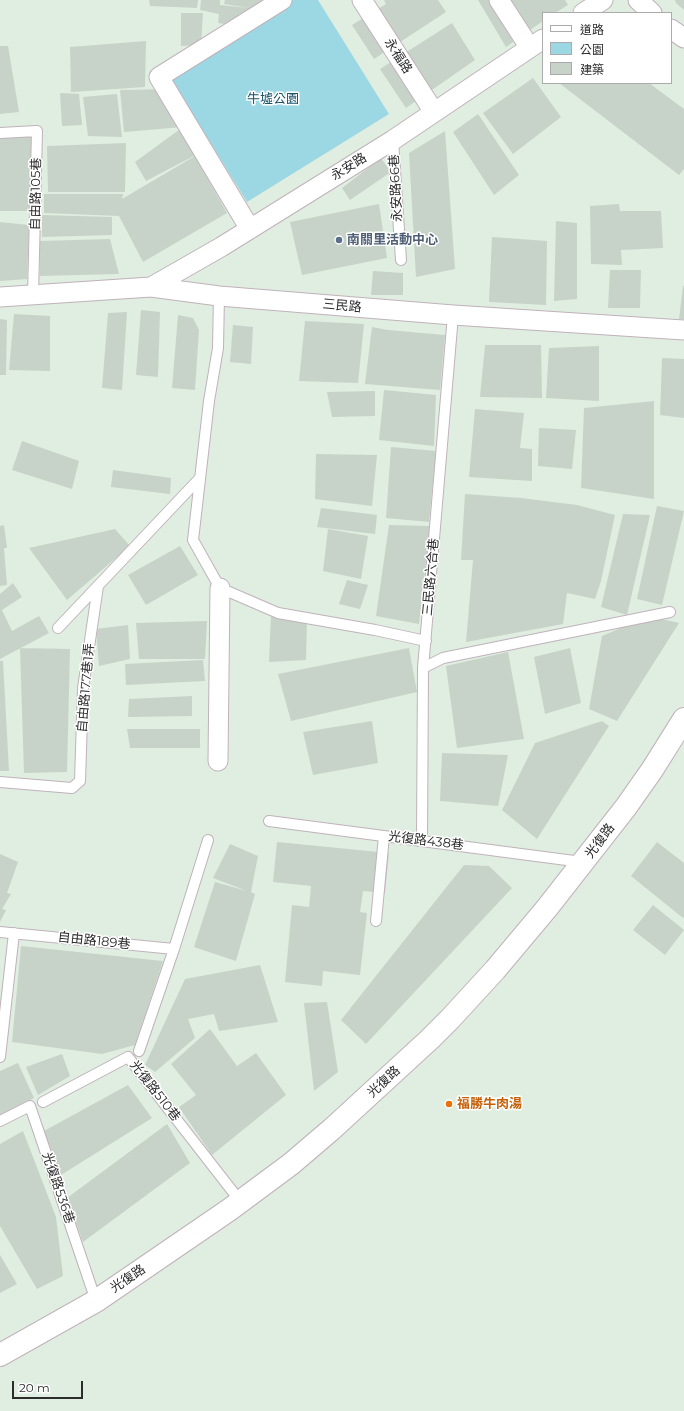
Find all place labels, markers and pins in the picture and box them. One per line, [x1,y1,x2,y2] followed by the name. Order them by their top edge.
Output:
[347,232,438,248] place label: 南關里活動中心
[334,235,344,245] marker: 南關里活動中心
[457,1096,522,1112] place label: 福勝牛肉湯
[444,1099,454,1109] marker: 福勝牛肉湯

